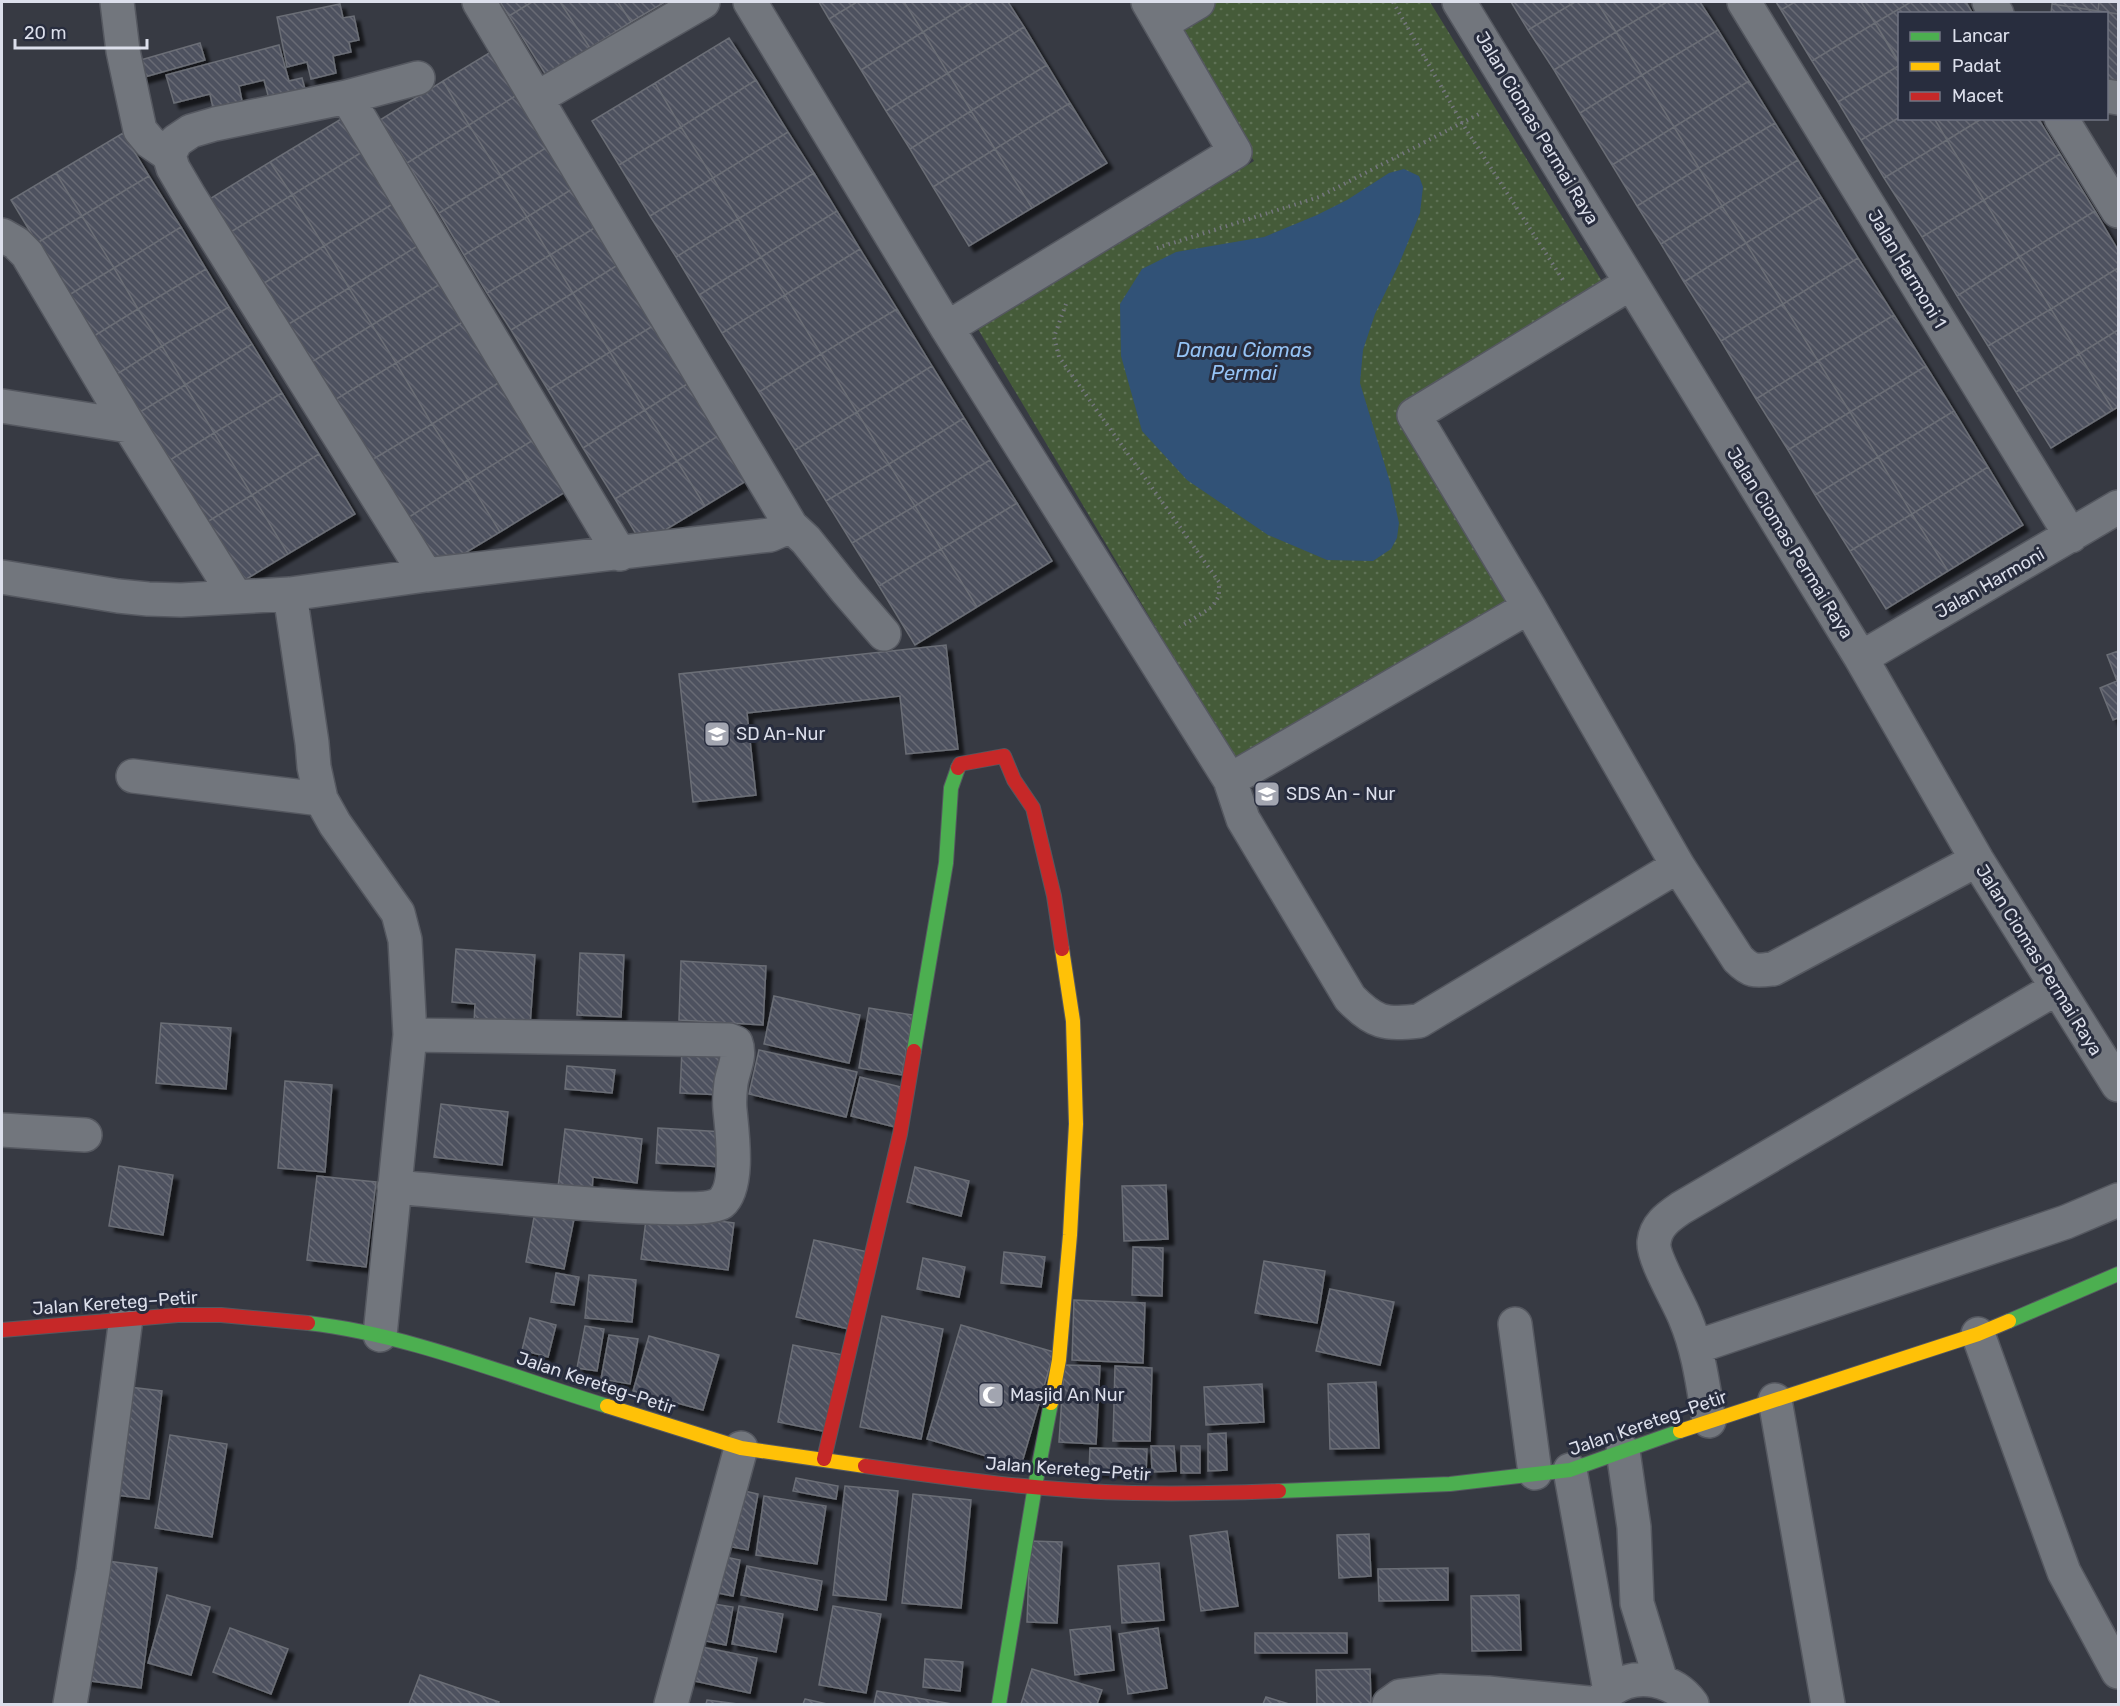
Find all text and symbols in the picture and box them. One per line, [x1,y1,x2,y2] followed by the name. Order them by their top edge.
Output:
[15,12,147,50] scale bar
[1898,12,2108,120] legend
[24,22,66,44] text: 20 m
[1952,25,2010,47] text: Lancar
[1471,28,1603,228] street label: Jalan Ciomas Permai Raya
[1952,55,2001,77] text: Padat
[1952,85,2003,107] text: Macet
[1863,206,1951,332] street label: Jalan Harmoni 1
[1176,338,1312,385] water label: Danau Ciomas Permai
[1722,443,1858,643] street label: Jalan Ciomas Permai Raya
[1932,543,2048,623] street label: Jalan Harmoni
[702,719,732,749] school or university icon: SD An-Nur
[736,723,825,745] place label: SD An-Nur
[1252,779,1282,809] school or university icon: SDS An - Nur
[1286,783,1396,805] place label: SDS An - Nur
[1971,860,2107,1060] street label: Jalan Ciomas Permai Raya
[32,1286,199,1320] street label: Jalan Kereteg–Petir
[514,1347,678,1419] street label: Jalan Kereteg–Petir
[976,1380,1006,1410] mosque icon: Masjid An Nur
[1010,1384,1125,1406] place label: Masjid An Nur
[1566,1386,1730,1460] street label: Jalan Kereteg–Petir
[985,1452,1152,1486] street label: Jalan Kereteg–Petir

